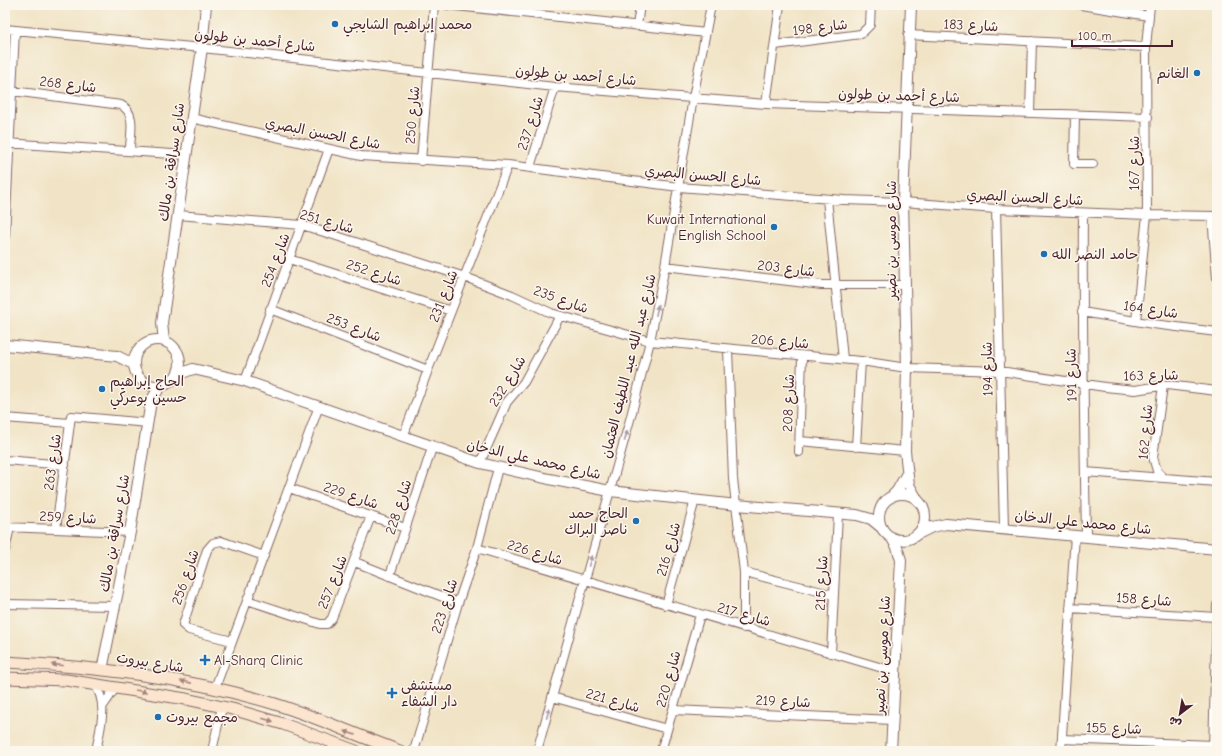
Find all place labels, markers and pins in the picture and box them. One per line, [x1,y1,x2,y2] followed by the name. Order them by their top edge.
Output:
[343,16,472,37] place label: محمد إبراهيم الشايجي
[330,19,340,29] marker: محمد إبراهيم الشايجي
[1157,65,1189,84] place label: الغانم
[1192,68,1202,78] marker: الغانم
[647,211,766,244] place label: Kuwait International English School
[769,222,779,232] marker: Kuwait International English School
[1052,246,1138,263] place label: حامد النصر الله
[1039,249,1049,259] marker: حامد النصر الله
[110,373,187,410] place label: الحاج إبراهيم حسين بوعركي
[97,384,107,394] marker: الحاج إبراهيم حسين بوعركي
[565,505,628,538] place label: الحاج حمد ناصر البراك
[631,516,641,526] marker: الحاج حمد ناصر البراك
[214,652,303,669] place label: Al-Sharq Clinic
[199,654,211,666] marker: Al-Sharq Clinic
[401,677,457,710] place label: مستشفى دار الشفاء
[386,687,398,699] marker: مستشفى دار الشفاء
[166,709,238,728] place label: مجمع بيروت
[153,712,163,722] marker: مجمع بيروت

